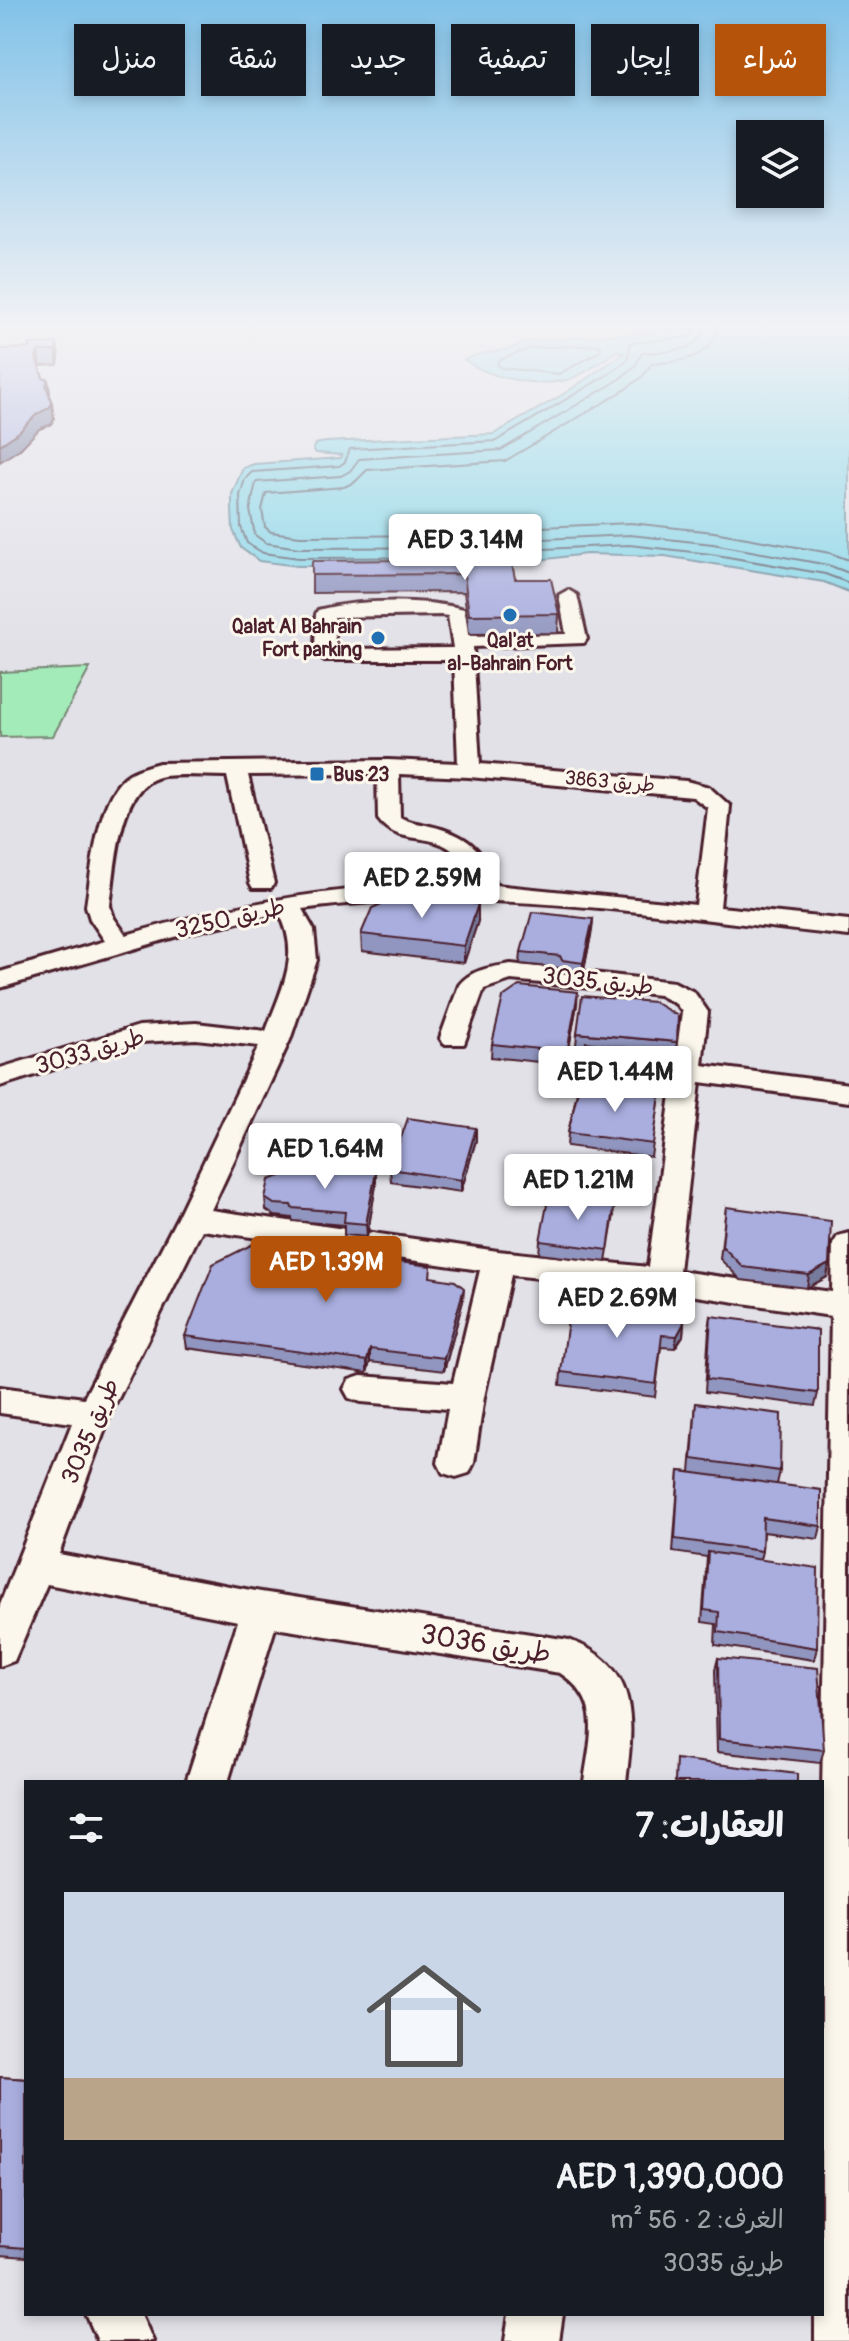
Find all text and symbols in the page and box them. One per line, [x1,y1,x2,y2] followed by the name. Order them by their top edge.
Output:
[74,24,185,96] chip: منزل
[201,24,306,96] chip: شقة
[322,24,435,96] chip: جديد
[451,24,575,96] chip: تصفية
[591,24,699,96] chip: إيجار
[715,24,826,96] chip: شراء
[736,120,824,208] map controls
[736,120,824,208] button: layers
[373,514,557,582] pin: AED 3.14M
[407,524,523,556] text: AED 3.14M
[501,606,519,624] marker: Qal'at al-Bahrain Fort
[231,614,362,662] place label: Qalat Al Bahrain Fort parking
[447,628,573,676] place label: Qal'at al-Bahrain Fort
[369,629,387,647] marker: Qalat Al Bahrain Fort parking
[333,762,389,787] place label: Bus 23
[308,765,326,783] marker: Bus 23
[564,765,656,798] street label: طريق 3863
[330,852,514,920] pin: AED 2.59M
[363,862,481,894] text: AED 2.59M
[172,892,288,945] street label: طريق 3250
[541,961,655,1002] street label: طريق 3035
[32,1022,148,1081] street label: طريق 3033
[523,1046,707,1114] pin: AED 1.44M
[556,1056,674,1088] text: AED 1.44M
[233,1123,417,1191] pin: AED 1.64M
[266,1133,384,1165] text: AED 1.64M
[486,1154,670,1222] pin: AED 1.21M
[522,1164,634,1196] text: AED 1.21M
[234,1236,418,1304] pin: AED 1.39M
[269,1246,383,1278] text: AED 1.39M
[525,1272,709,1340] pin: AED 2.69M
[557,1282,677,1314] text: AED 2.69M
[55,1374,126,1488] street label: طريق 3035
[418,1617,553,1672] street label: طريق 3036
[636,1805,784,1848] text: العقارات: 7
[64,1806,108,1850] icon: filters
[352,1944,496,2088] icon: home
[556,2156,784,2199] text: AED 1,390,000
[610,2204,784,2236] text: الغرف: 2 · 56 m²
[663,2247,784,2279] text: طريق 3035

